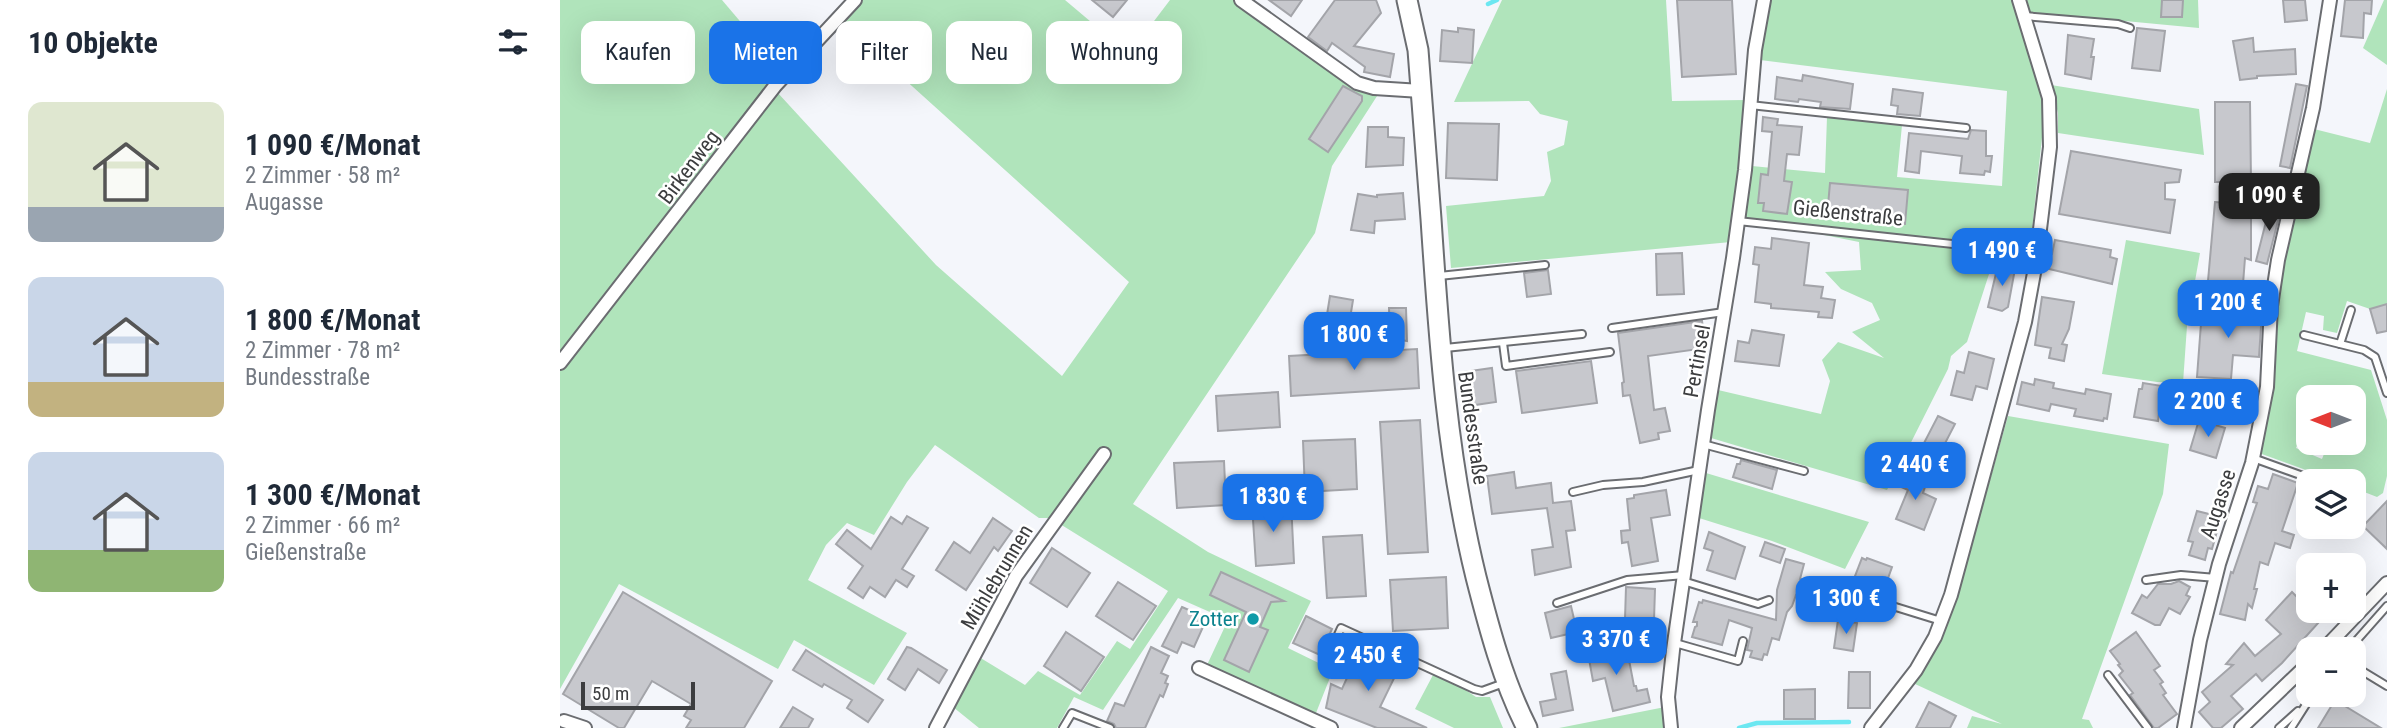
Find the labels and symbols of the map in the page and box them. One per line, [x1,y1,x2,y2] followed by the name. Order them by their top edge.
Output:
[654,126,724,208] street label: Birkenweg
[2204,174,2334,233] pin: 1 090 €
[1792,195,1904,231] street label: Gießenstraße
[1937,229,2067,288] pin: 1 490 €
[2163,280,2293,340] pin: 1 200 €
[1289,312,1419,372] pin: 1 800 €
[1679,323,1715,399] street label: Pertinsel
[1453,370,1493,486] street label: Bundesstraße
[2143,380,2273,439] pin: 2 200 €
[2296,385,2366,455] north arrow
[1850,442,1980,502] pin: 2 440 €
[2196,466,2241,542] street label: Augasse
[1208,475,1338,534] pin: 1 830 €
[956,520,1038,634] street label: Mühlebrunnen
[1781,576,1911,636] pin: 1 300 €
[1189,607,1239,631] place label: Zotter
[1245,611,1261,627] marker: Zotter
[1551,618,1681,677] pin: 3 370 €
[1303,634,1433,693] pin: 2 450 €
[581,679,695,711] scale bar

